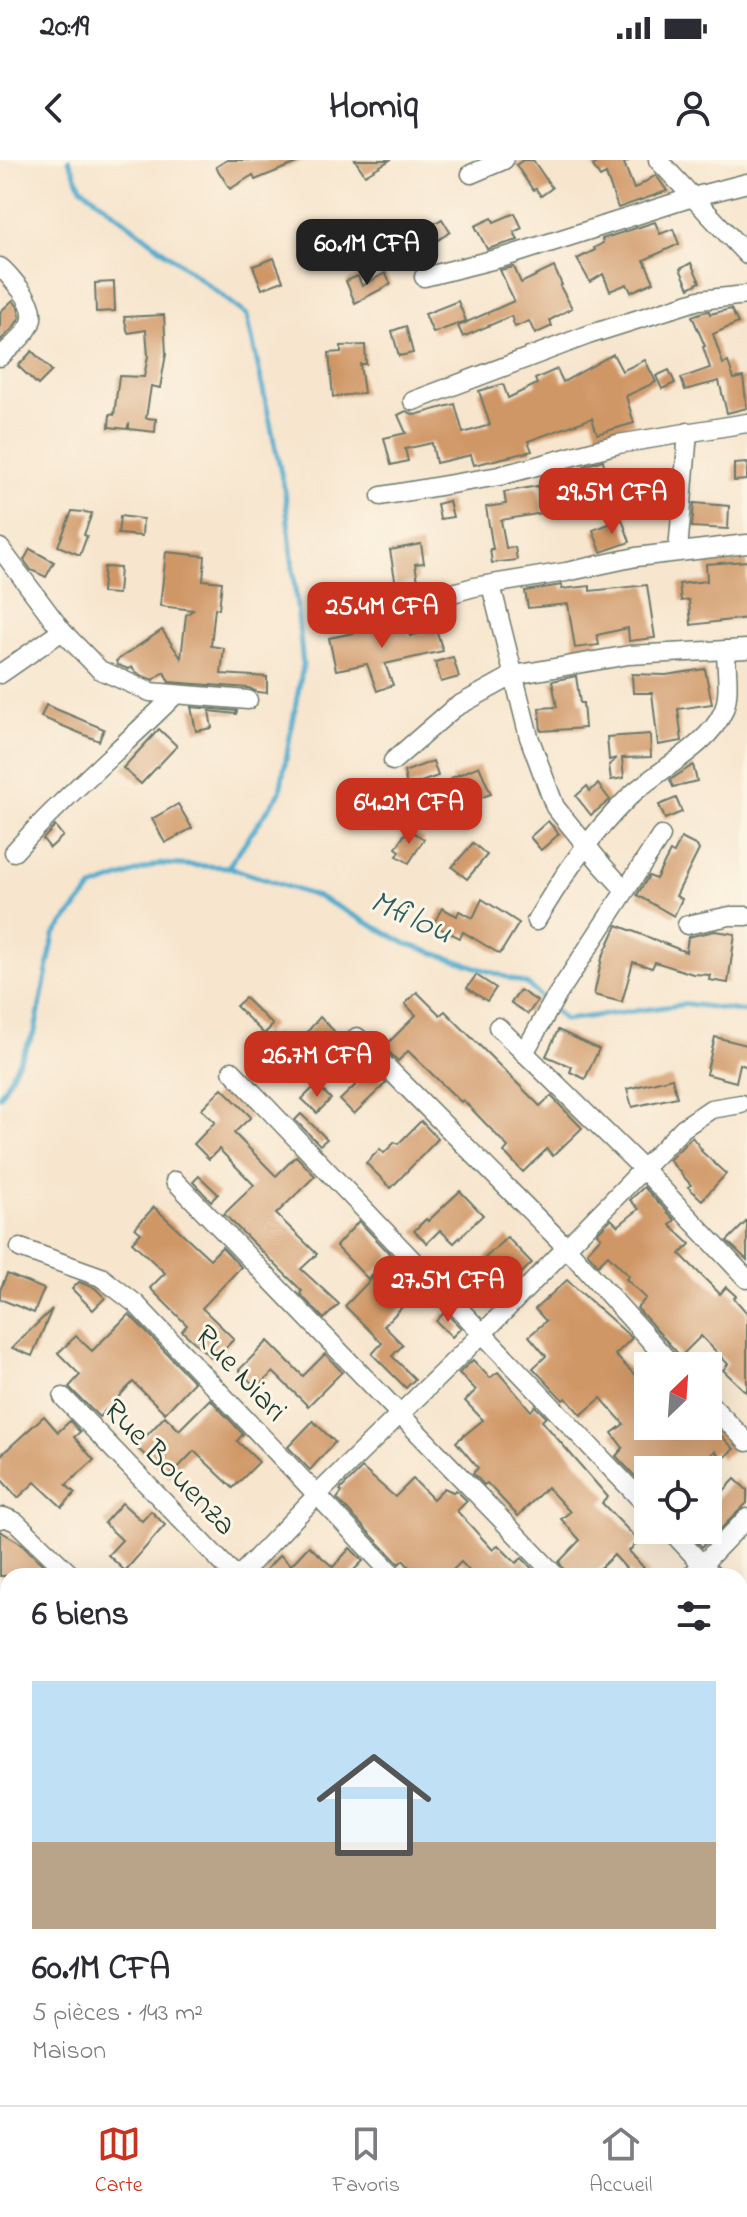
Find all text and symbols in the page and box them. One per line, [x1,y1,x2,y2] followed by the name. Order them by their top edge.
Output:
[40,6,89,50] text: 20:19
[329,82,418,135] text: Homiq
[32,86,76,130] icon: back
[671,86,715,130] icon: person
[275,219,459,287] pin: 60.1M CFA
[314,226,420,264] text: 60.1M CFA
[520,468,704,536] pin: 29.5M CFA
[557,475,667,513] text: 29.5M CFA
[290,582,474,650] pin: 25.4M CFA
[325,589,439,627] text: 25.4M CFA
[317,778,501,846] pin: 64.2M CFA
[354,785,464,823] text: 64.2M CFA
[361,878,459,959] water label: Mfilou
[225,1031,409,1099] pin: 26.7M CFA
[262,1038,372,1076] text: 26.7M CFA
[356,1256,540,1324] pin: 27.5M CFA
[391,1263,505,1301] text: 27.5M CFA
[182,1315,297,1434] street label: Rue Niari
[634,1352,722,1440] north arrow
[634,1352,722,1544] map controls
[91,1389,246,1548] street label: Rue Bouenza
[634,1456,722,1544] button: locate
[32,1591,129,1641] text: 6 biens
[672,1594,716,1638] icon: filters
[302,1733,446,1877] icon: home
[32,1945,170,1995] text: 60.1M CFA
[32,1995,203,2033] text: 5 pièces · 143 m²
[32,2033,106,2071] text: Maison
[95,2122,143,2202] tab: Carte
[332,2122,400,2202] tab: Favoris
[589,2122,652,2202] tab: Accueil

